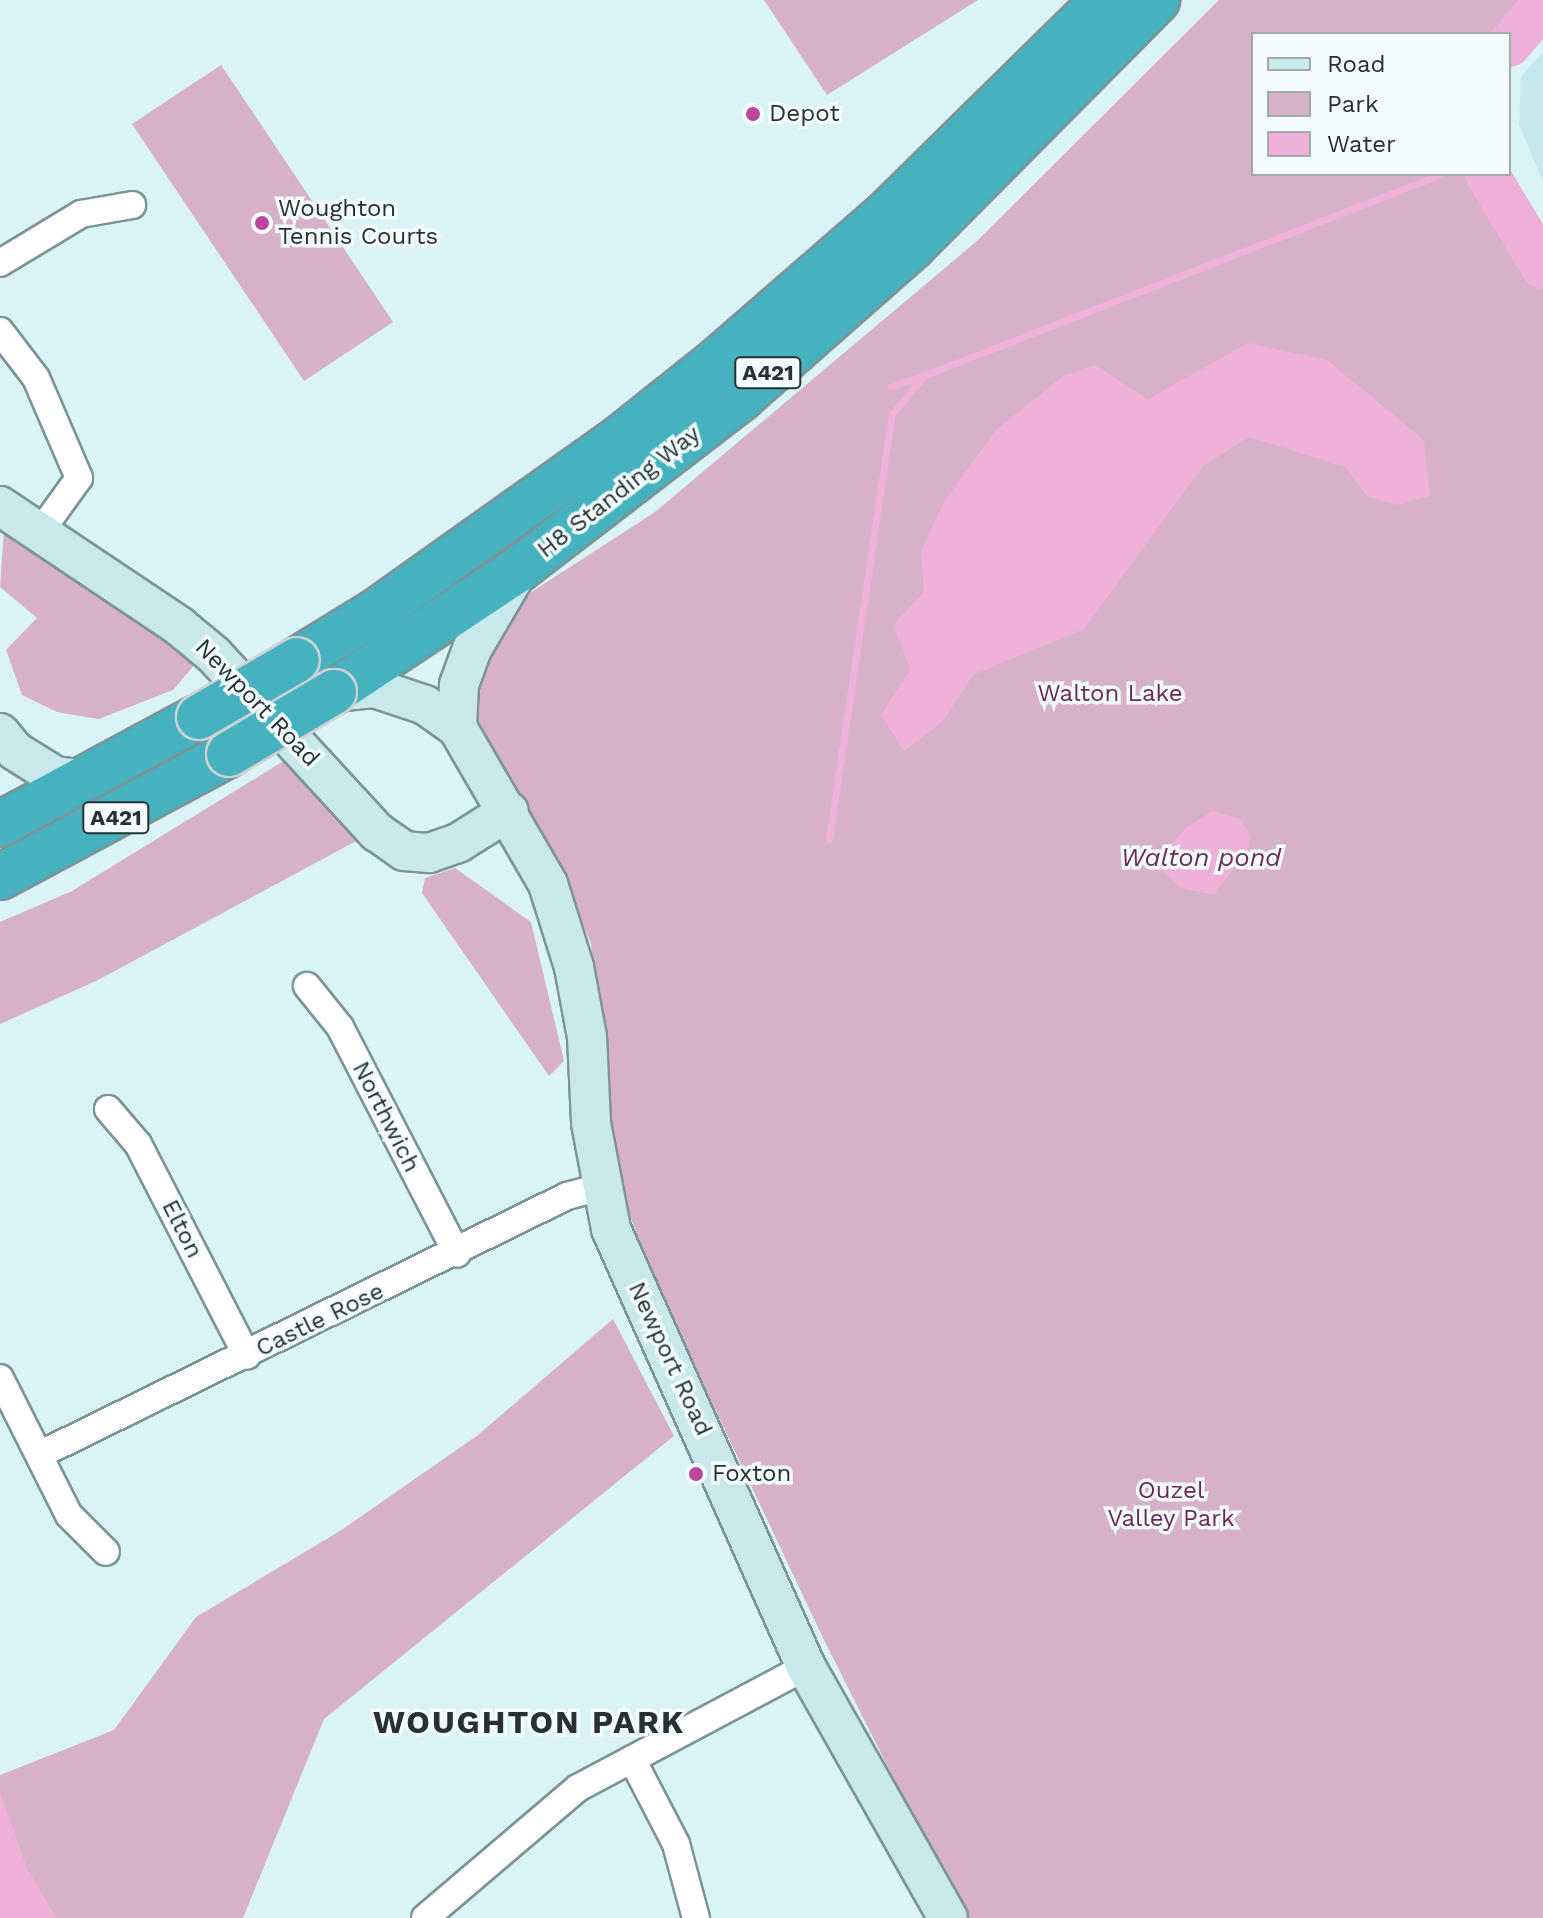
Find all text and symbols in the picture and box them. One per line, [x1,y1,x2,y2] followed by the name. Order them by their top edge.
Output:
[1251,32,1511,176] legend
[1327,50,1386,78] text: Road
[1327,90,1379,118] text: Park
[769,100,839,128] place label: Depot
[744,105,762,123] marker: Depot
[1327,130,1396,158] text: Water
[278,195,438,251] place label: Woughton Tennis Courts
[253,214,271,232] marker: Woughton Tennis Courts
[734,355,802,391] road number: A421
[532,419,706,565] street label: H8 Standing Way
[189,633,325,773] street label: Newport Road
[1037,680,1183,708] park label: Walton Lake
[82,800,150,836] road number: A421
[1121,842,1281,874] water label: Walton pond
[346,1057,426,1177] street label: Northwich
[155,1195,209,1263] street label: Elton
[251,1277,389,1363] street label: Castle Rose
[622,1278,718,1440] street label: Newport Road
[712,1460,791,1488] place label: Foxton
[687,1465,705,1483] marker: Foxton
[1107,1477,1235,1533] park label: Ouzel Valley Park
[373,1703,685,1741] district label: WOUGHTON PARK

